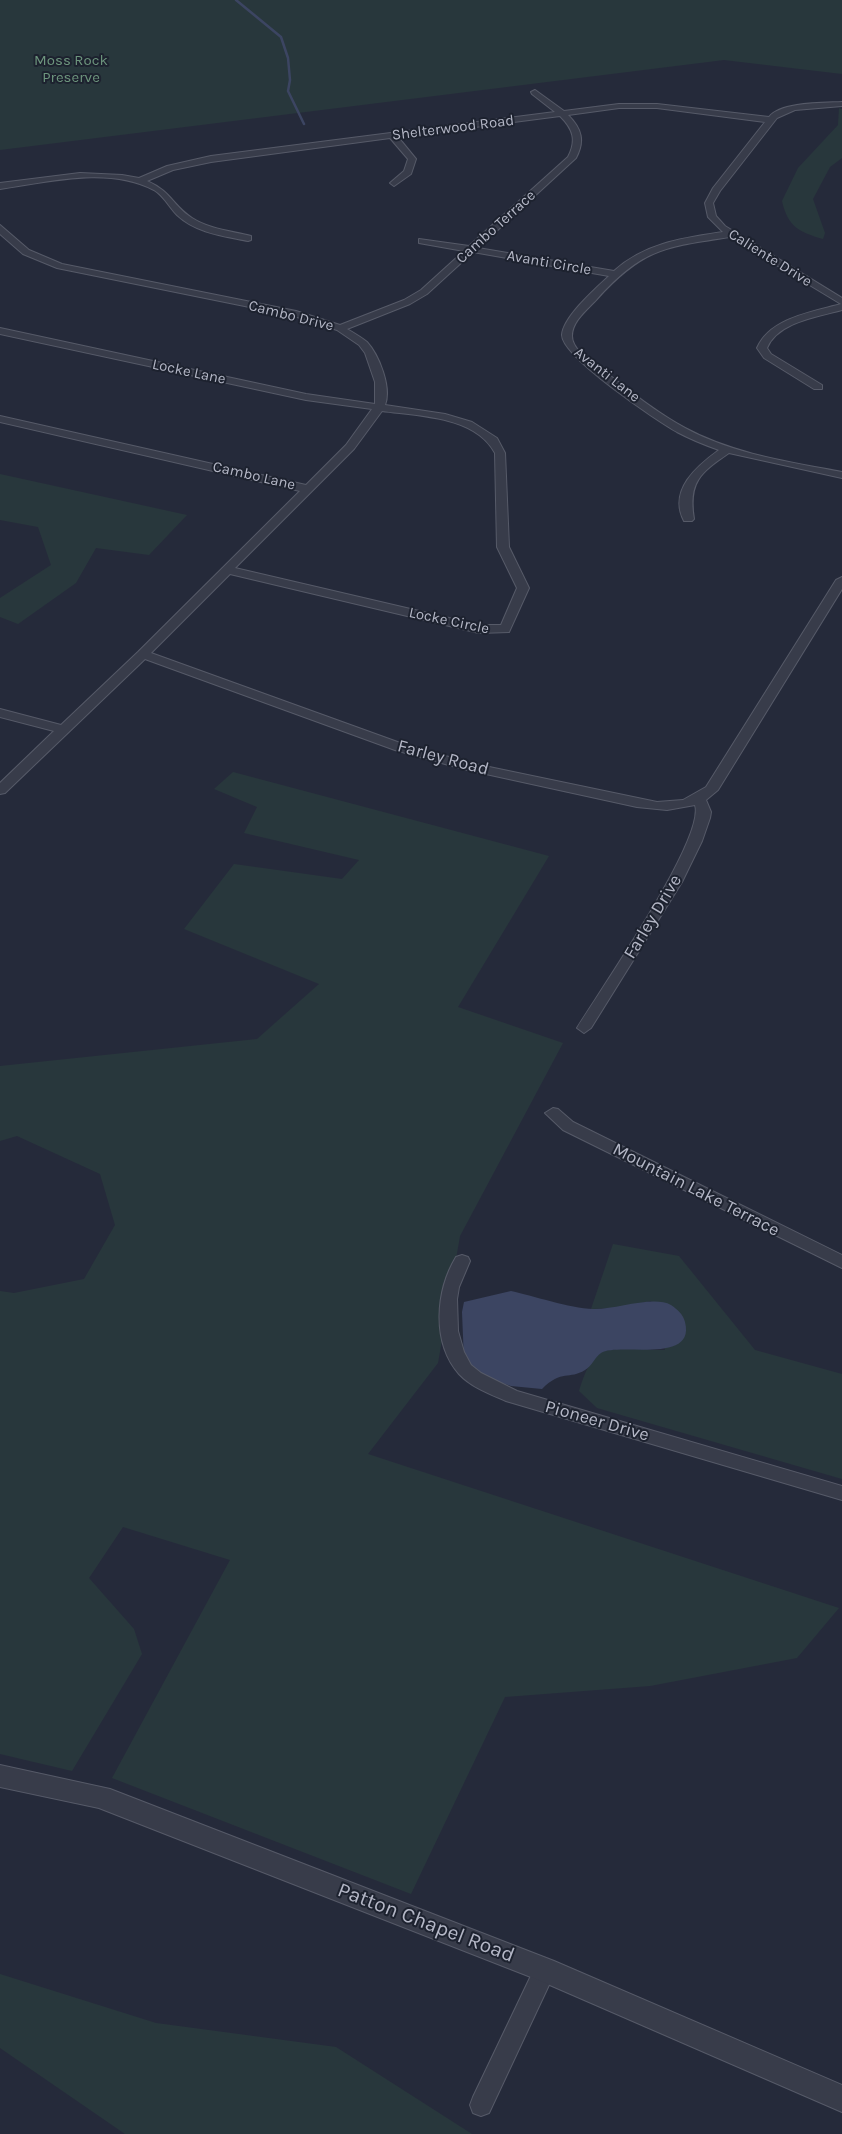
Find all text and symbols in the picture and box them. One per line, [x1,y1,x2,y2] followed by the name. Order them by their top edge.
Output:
[34,52,108,87] park label: Moss Rock Preserve
[391,112,515,144] street label: Shelterwood Road
[453,187,539,267] street label: Cambo Terrace
[725,225,815,291] street label: Caliente Drive
[505,247,593,279] street label: Avanti Circle
[247,297,335,335] street label: Cambo Drive
[570,344,644,406] street label: Avanti Lane
[151,355,227,389] street label: Locke Lane
[211,458,297,494] street label: Cambo Lane
[407,604,491,638] street label: Locke Circle
[395,735,491,781] street label: Farley Road
[619,871,687,963] street label: Farley Drive
[609,1139,783,1241] street label: Mountain Lake Terrace
[542,1396,652,1446] street label: Pioneer Drive
[334,1878,518,1968] street label: Patton Chapel Road

